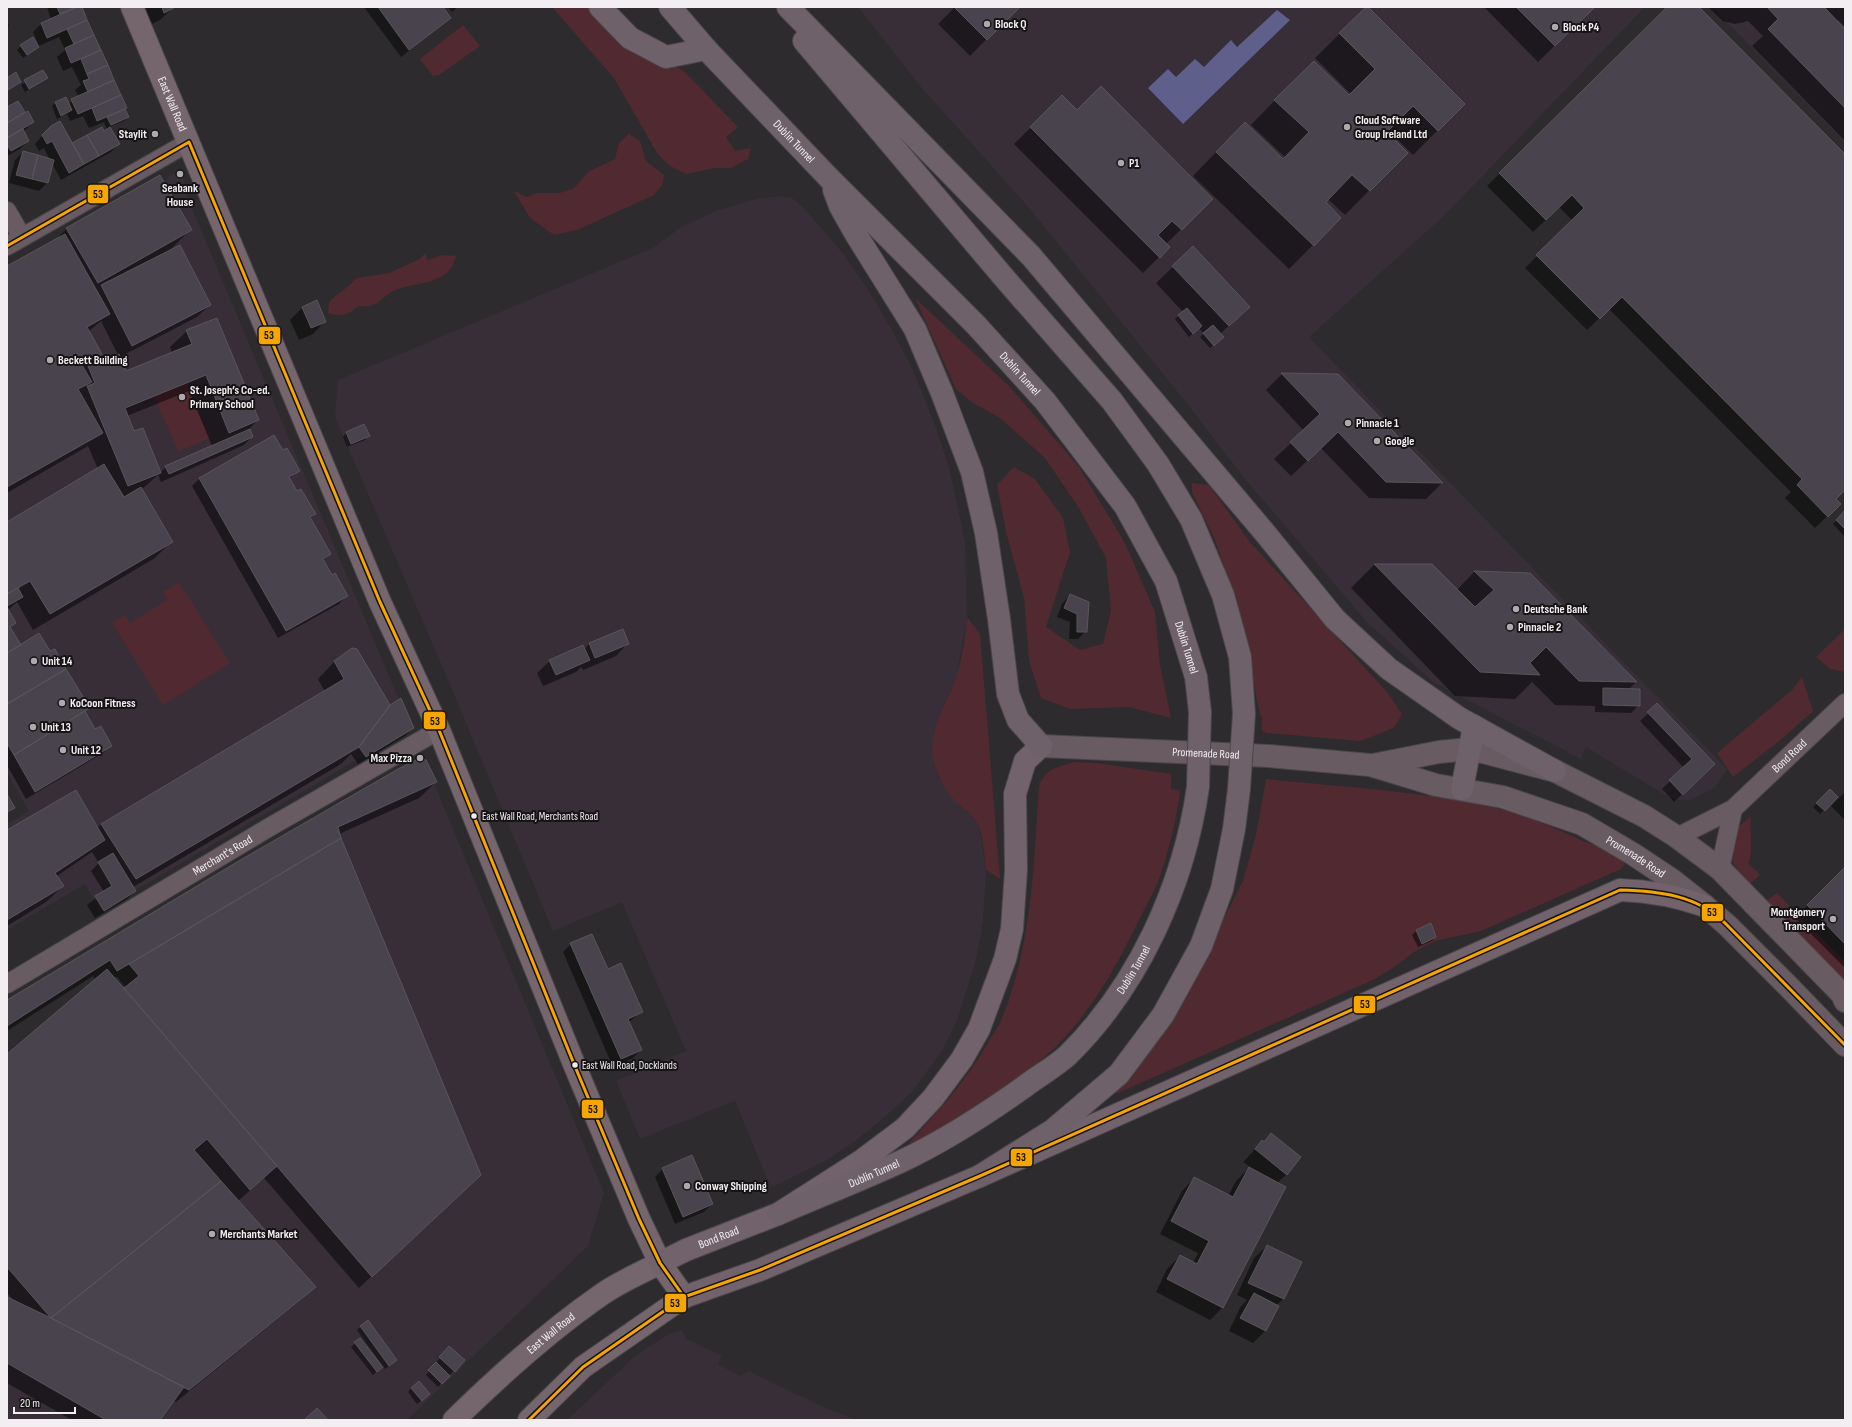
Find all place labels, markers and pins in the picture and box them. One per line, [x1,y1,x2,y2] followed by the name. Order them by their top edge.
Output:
[995,17,1027,32] place label: Block Q
[982,19,992,29] marker: Block Q
[1563,20,1599,35] place label: Block P4
[1550,22,1560,32] marker: Block P4
[1355,113,1427,142] place label: Cloud Software Group Ireland Ltd
[1342,122,1352,132] marker: Cloud Software Group Ireland Ltd
[119,127,147,142] place label: Staylit
[150,129,160,139] marker: Staylit
[1129,156,1140,171] place label: P1
[1116,158,1126,168] marker: P1
[175,169,185,179] marker: Seabank House
[162,181,198,210] place label: Seabank House
[58,353,128,368] place label: Beckett Building
[45,355,55,365] marker: Beckett Building
[190,383,270,412] place label: St. Joseph’s Co-ed. Primary School
[177,392,187,402] marker: St. Joseph’s Co-ed. Primary School
[1356,416,1399,431] place label: Pinnacle 1
[1343,418,1353,428] marker: Pinnacle 1
[1385,434,1414,449] place label: Google
[1372,436,1382,446] marker: Google
[1524,602,1588,617] place label: Deutsche Bank
[1511,604,1521,614] marker: Deutsche Bank
[1518,620,1561,635] place label: Pinnacle 2
[1505,622,1515,632] marker: Pinnacle 2
[42,654,73,669] place label: Unit 14
[29,656,39,666] marker: Unit 14
[70,696,136,711] place label: KoCoon Fitness
[57,698,67,708] marker: KoCoon Fitness
[41,720,71,735] place label: Unit 13
[28,722,38,732] marker: Unit 13
[71,743,101,758] place label: Unit 12
[58,745,68,755] marker: Unit 12
[371,751,412,766] place label: Max Pizza
[415,753,425,763] marker: Max Pizza
[482,810,599,823] place label: East Wall Road, Merchants Road
[469,811,479,821] marker: East Wall Road, Merchants Road
[1771,905,1825,934] place label: Montgomery Transport
[1828,914,1838,924] marker: Montgomery Transport
[582,1059,677,1072] place label: East Wall Road, Docklands
[570,1060,580,1070] marker: East Wall Road, Docklands
[695,1179,767,1194] place label: Conway Shipping
[682,1181,692,1191] marker: Conway Shipping
[220,1227,298,1242] place label: Merchants Market
[207,1229,217,1239] marker: Merchants Market

